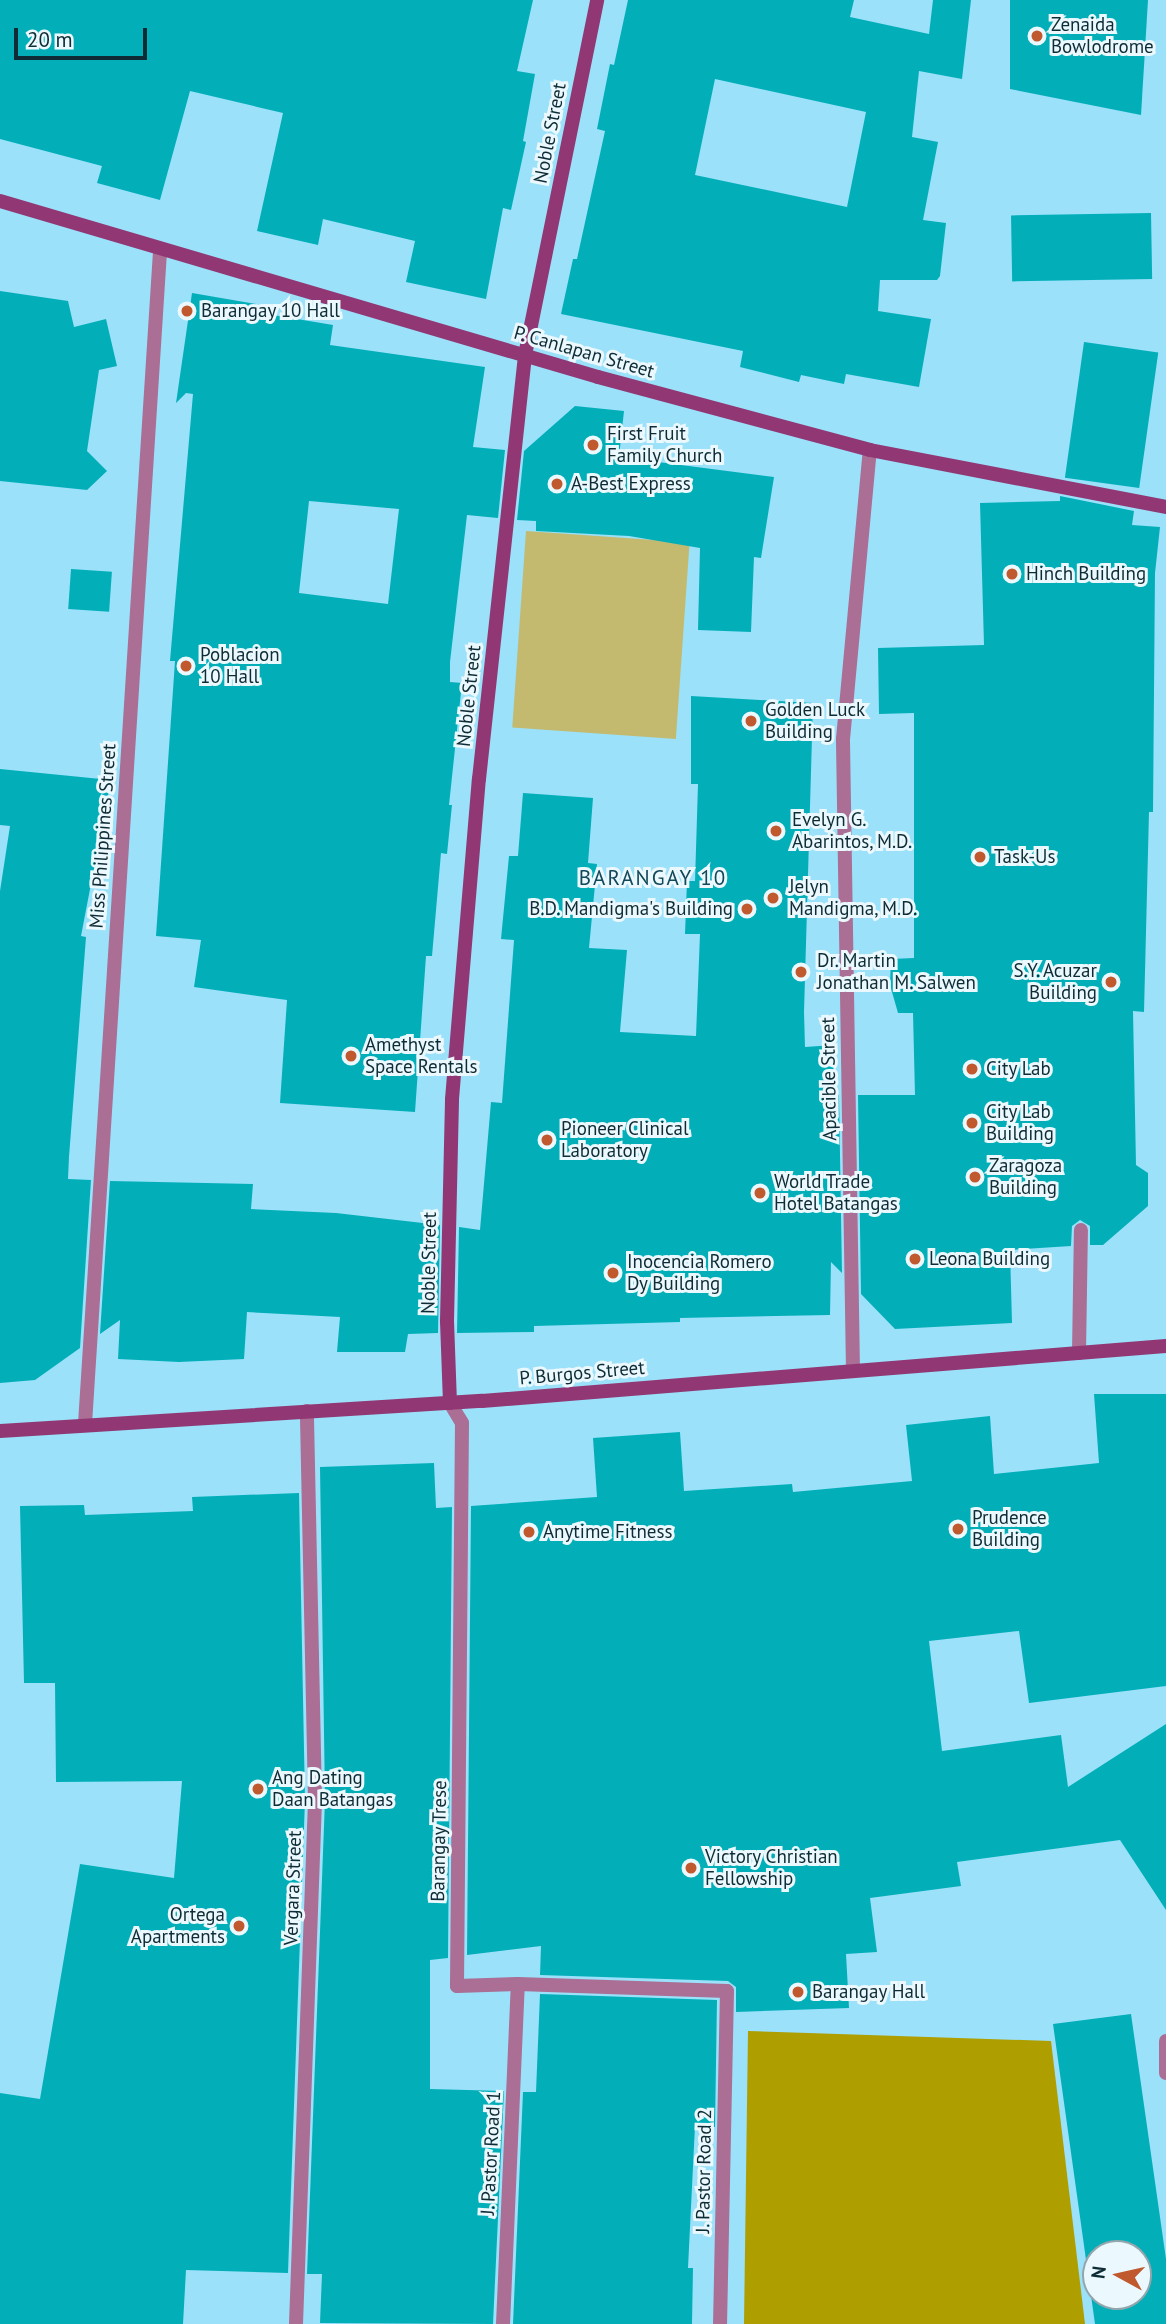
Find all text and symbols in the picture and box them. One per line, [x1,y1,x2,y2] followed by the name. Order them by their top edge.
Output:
[18,14,150,58] scale bar
[1051,14,1154,58] place label: Zenaida Bowlodrome
[27,26,73,53] text: 20 m
[1029,28,1045,44] marker: Zenaida Bowlodrome
[529,81,571,185] street label: Noble Street
[201,300,340,322] place label: Barangay 10 Hall
[179,303,195,319] marker: Barangay 10 Hall
[511,321,657,383] street label: P. Canlapan Street
[607,423,723,467] place label: First Fruit Family Church
[585,437,601,453] marker: First Fruit Family Church
[571,473,691,495] place label: A-Best Express
[549,476,565,492] marker: A-Best Express
[1026,563,1146,585] place label: Hinch Building
[1004,566,1020,582] marker: Hinch Building
[200,644,280,688] place label: Poblacion 10 Hall
[452,644,486,748] street label: Noble Street
[178,658,194,674] marker: Poblacion 10 Hall
[765,699,865,743] place label: Golden Luck Building
[743,713,759,729] marker: Golden Luck Building
[85,743,121,929] street label: Miss Philippines Street
[792,809,914,853] place label: Evelyn G. Abarintos, M.D.
[766,821,786,841] marker: Evelyn G. Abarintos, M.D.
[994,846,1055,868] place label: Task-Us
[972,849,988,865] marker: Task-Us
[580,865,726,891] district label: BARANGAY 10
[789,876,919,920] place label: Jelyn Mandigma, M.D.
[763,888,783,908] marker: Jelyn Mandigma, M.D.
[528,898,733,920] place label: B.D. Mandigma's Building
[739,901,755,917] marker: B.D. Mandigma's Building
[817,950,977,994] place label: Dr. Martin Jonathan M. Salwen
[1011,960,1097,1004] place label: S.Y. Acuzar Building
[791,962,811,982] marker: Dr. Martin Jonathan M. Salwen
[1103,974,1119,990] marker: S.Y. Acuzar Building
[817,1017,841,1141] street label: Apacible Street
[365,1034,477,1078] place label: Amethyst Space Rentals
[343,1048,359,1064] marker: Amethyst Space Rentals
[986,1058,1051,1080] place label: City Lab
[964,1061,980,1077] marker: City Lab
[986,1101,1054,1145] place label: City Lab Building
[964,1115,980,1131] marker: City Lab Building
[561,1118,688,1162] place label: Pioneer Clinical Laboratory
[539,1132,555,1148] marker: Pioneer Clinical Laboratory
[989,1155,1062,1199] place label: Zaragoza Building
[967,1169,983,1185] marker: Zaragoza Building
[774,1171,898,1215] place label: World Trade Hotel Batangas
[752,1185,768,1201] marker: World Trade Hotel Batangas
[417,1212,441,1314] street label: Noble Street
[929,1248,1050,1270] place label: Leona Building
[627,1251,772,1295] place label: Inocencia Romero Dy Building
[907,1251,923,1267] marker: Leona Building
[605,1265,621,1281] marker: Inocencia Romero Dy Building
[518,1356,646,1390] street label: P. Burgos Street
[972,1507,1047,1551] place label: Prudence Building
[543,1521,672,1543] place label: Anytime Fitness
[950,1521,966,1537] marker: Prudence Building
[521,1524,537,1540] marker: Anytime Fitness
[272,1767,393,1811] place label: Ang Dating Daan Batangas
[427,1779,451,1903] street label: Barangay Trese
[250,1781,266,1797] marker: Ang Dating Daan Batangas
[280,1830,306,1946] street label: Vergara Street
[705,1846,838,1890] place label: Victory Christian Fellowship
[683,1860,699,1876] marker: Victory Christian Fellowship
[131,1904,225,1948] place label: Ortega Apartments
[231,1918,247,1934] marker: Ortega Apartments
[812,1981,926,2003] place label: Barangay Hall
[790,1984,806,2000] marker: Barangay Hall
[476,2090,506,2216] street label: J. Pastor Road 1
[692,2108,716,2234] street label: J. Pastor Road 2
[1082,2240,1152,2310] north arrow
[1085,2265,1111,2280] text: N

